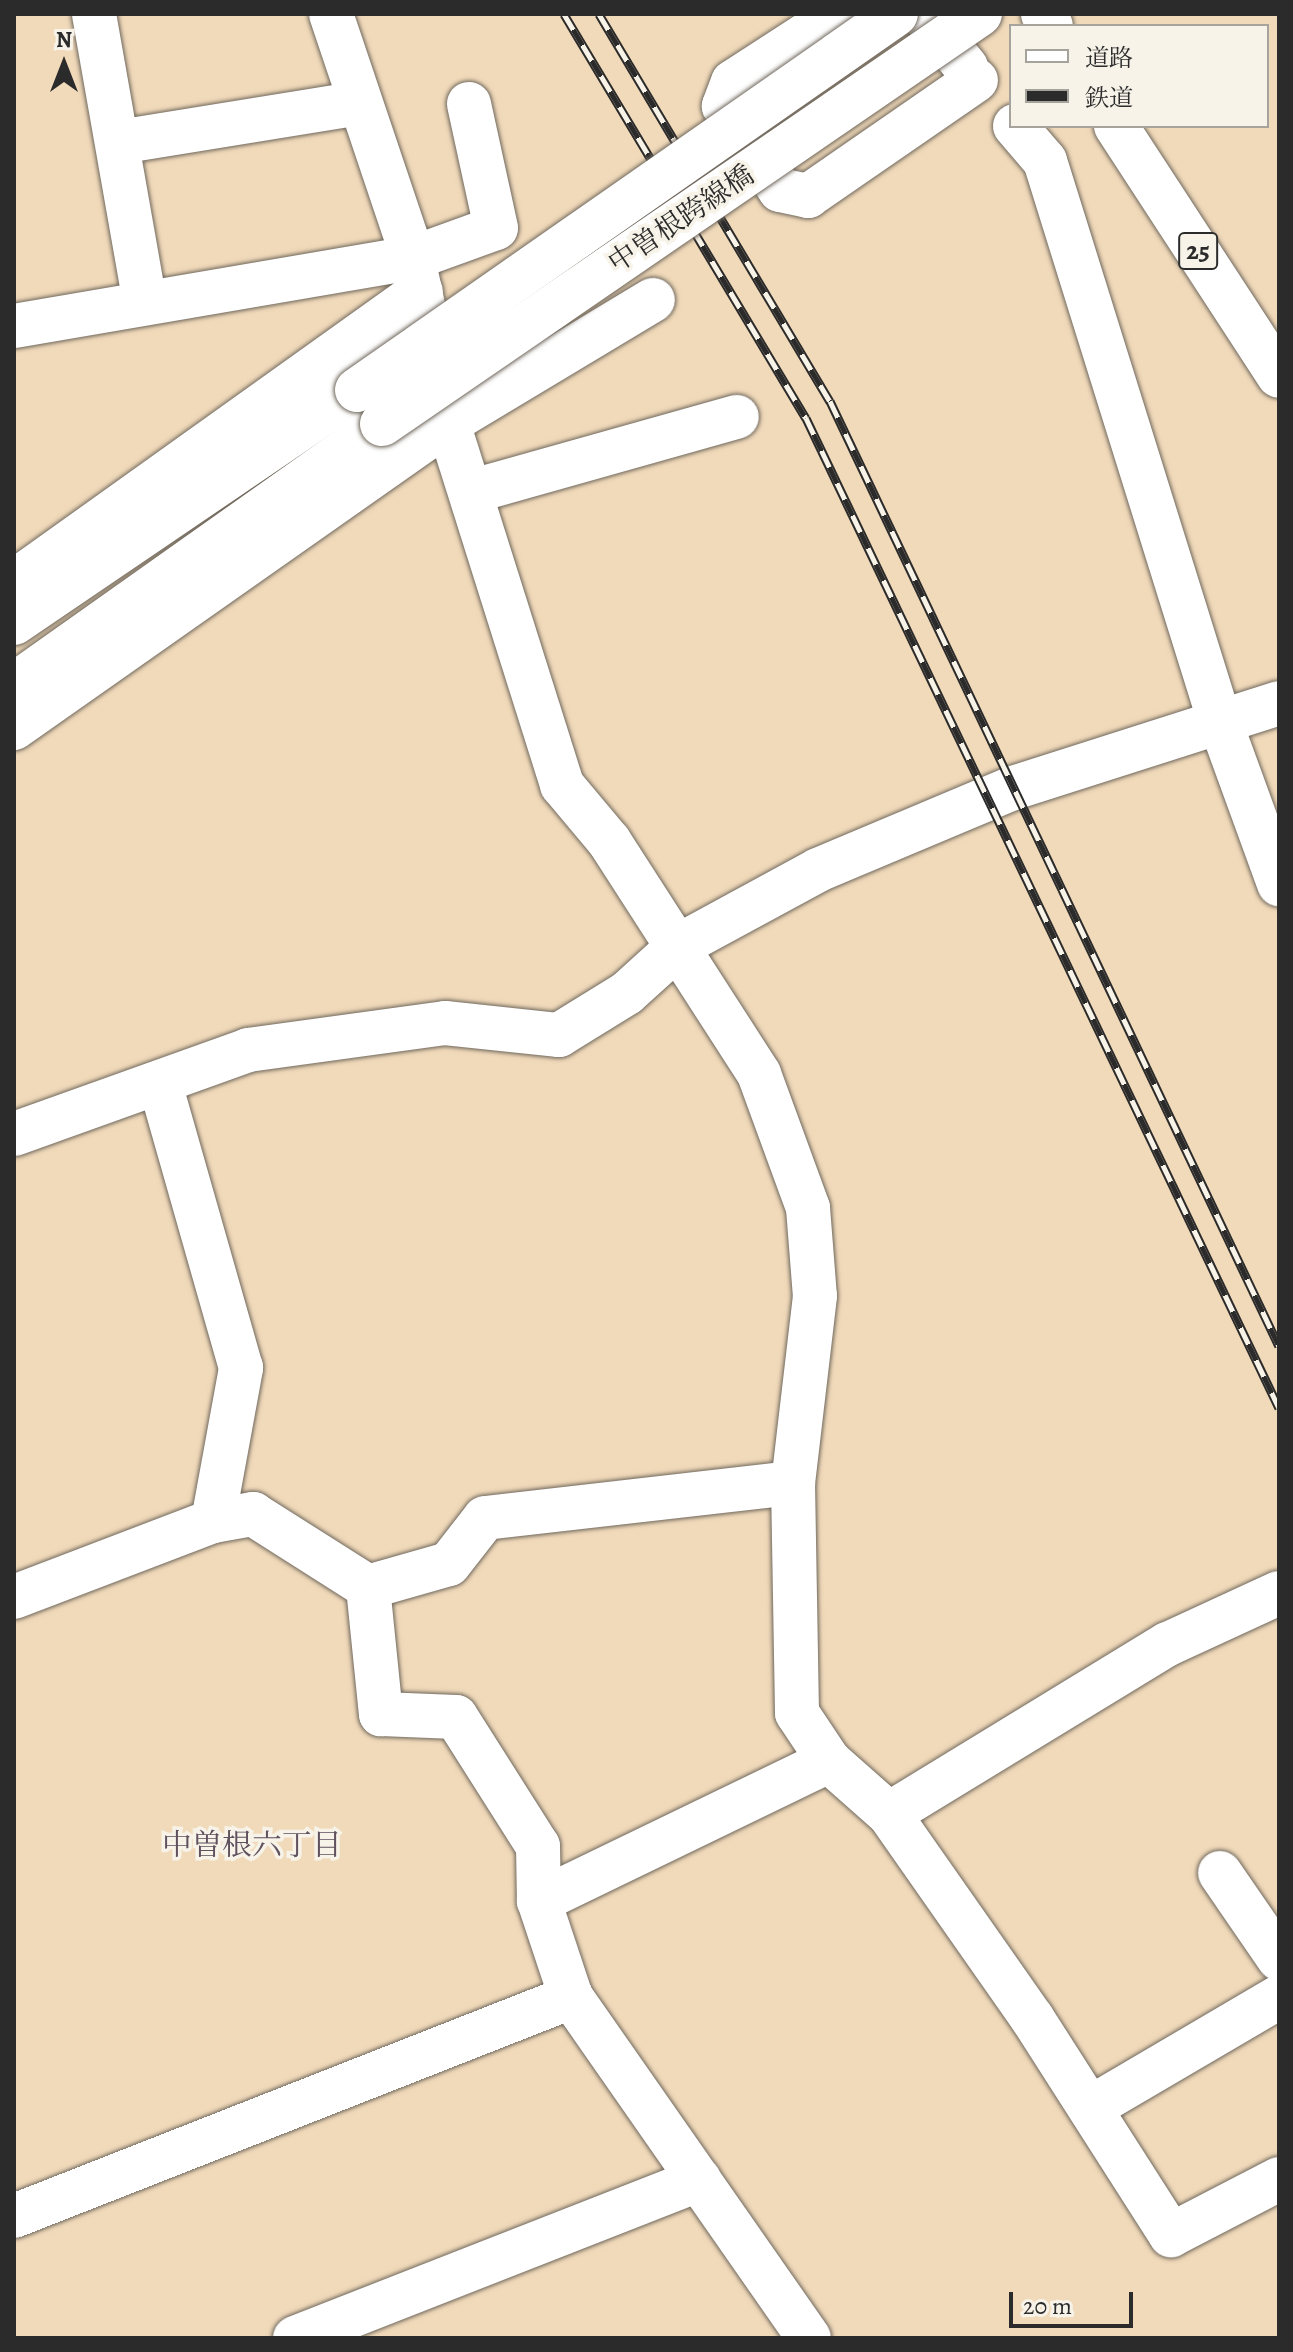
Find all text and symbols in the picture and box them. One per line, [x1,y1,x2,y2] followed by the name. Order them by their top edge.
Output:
[24,24,104,104] north arrow
[1009,24,1269,128] legend
[56,25,72,55] text: N
[1085,42,1133,74] text: 道路
[1085,82,1133,114] text: 鉄道
[602,158,760,280] street label: 中曽根跨線橋
[1178,229,1218,273] road number: 25
[162,1827,342,1863] district label: 中曽根六丁目
[1013,2276,1137,2326] scale bar
[1023,2290,1072,2322] text: 20 m

